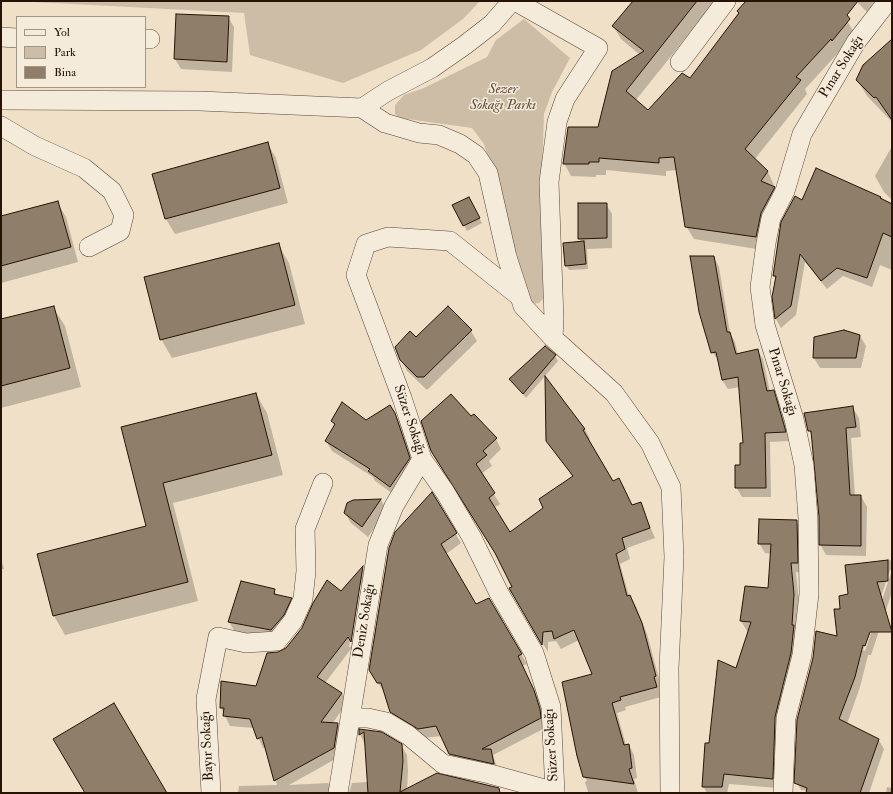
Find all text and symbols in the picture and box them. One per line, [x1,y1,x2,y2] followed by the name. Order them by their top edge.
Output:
[16,16,146,88] legend
[54,25,70,40] text: Yol
[816,33,868,101] street label: Pınar Sokağı
[54,45,76,60] text: Park
[54,65,76,80] text: Bina
[470,82,536,114] park label: Sezer Sokağı Parkı
[764,346,800,418] street label: Pınar Sokağı
[389,383,429,457] street label: Süzer Sokağı
[351,582,379,660] street label: Deniz Sokağı
[541,708,563,782] street label: Süzer Sokağı
[198,710,218,782] street label: Bayır Sokağı

